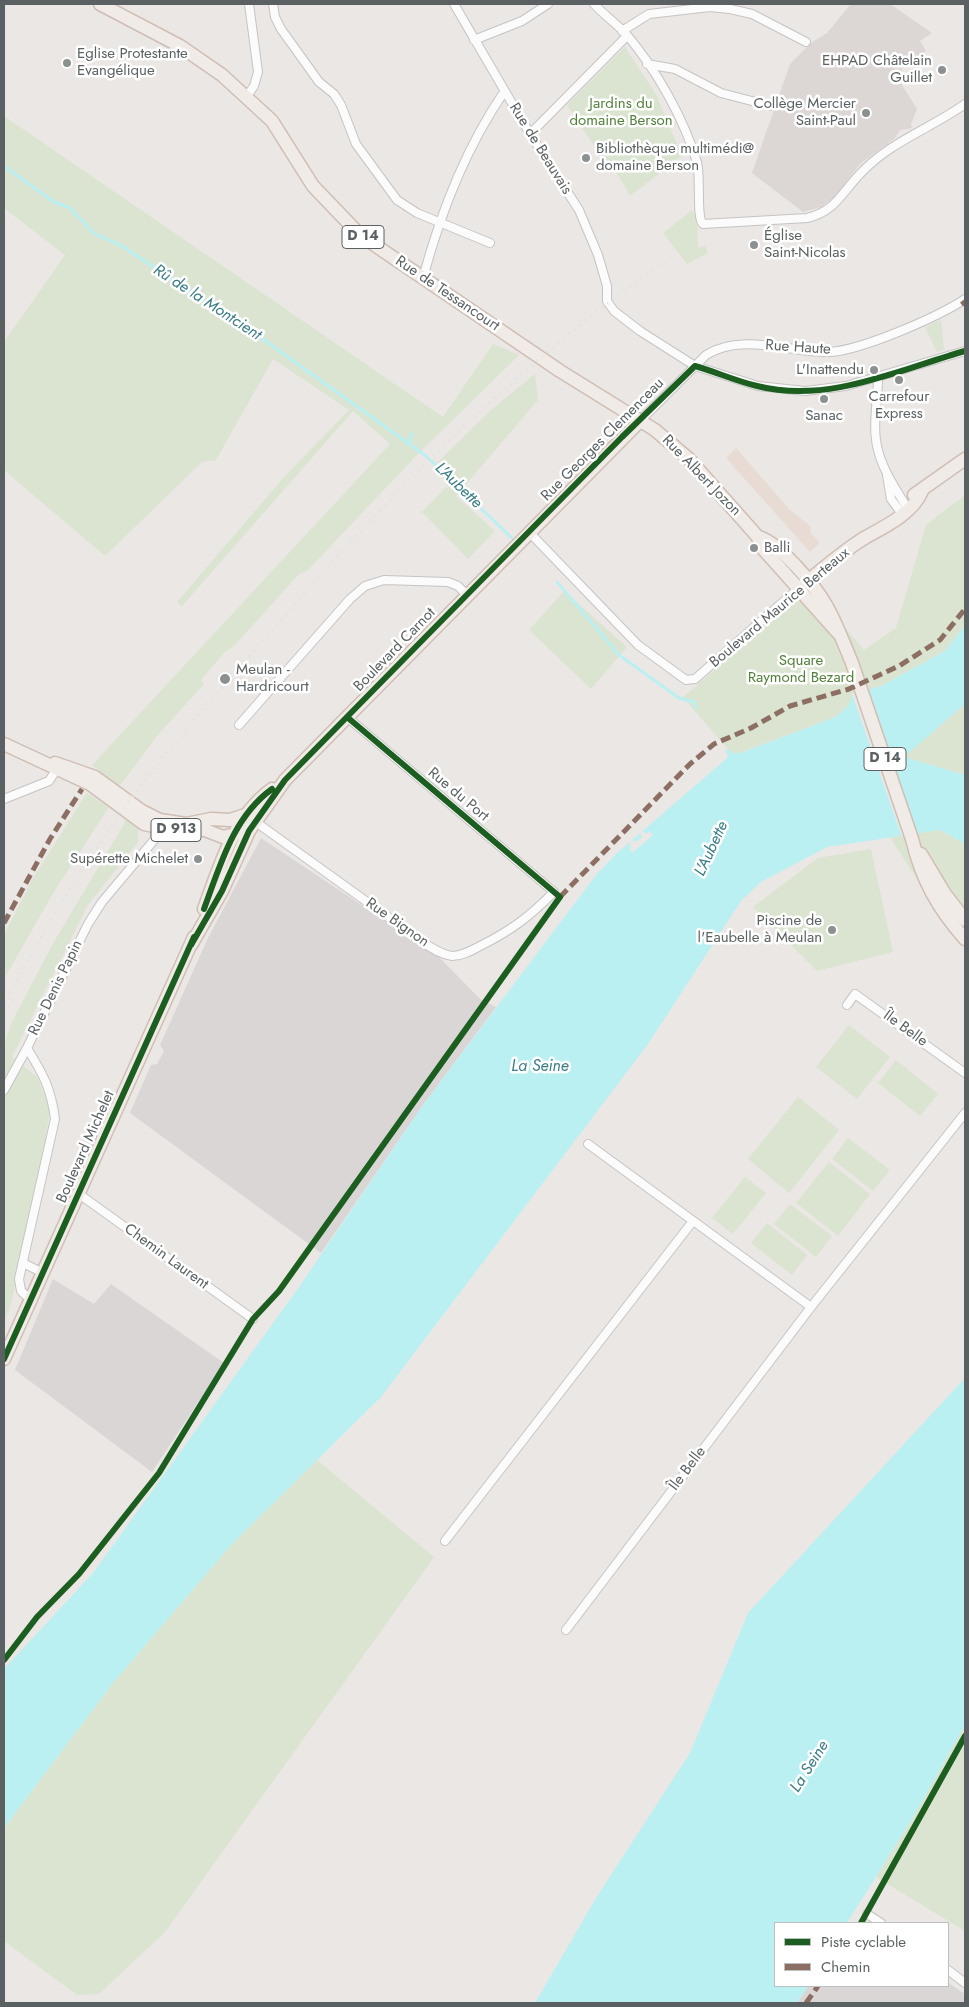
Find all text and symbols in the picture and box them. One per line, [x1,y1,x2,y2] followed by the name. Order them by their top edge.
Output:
[77,45,188,80] place label: Eglise Protestante Evangélique
[822,52,932,87] place label: EHPAD Châtelain Guillet
[61,57,73,69] marker: Eglise Protestante Evangélique
[936,64,948,76] marker: EHPAD Châtelain Guillet
[569,95,673,130] park label: Jardins du domaine Berson
[753,95,856,130] place label: Collège Mercier Saint-Paul
[505,100,575,198] street label: Rue de Beauvais
[860,107,872,119] marker: Collège Mercier Saint-Paul
[596,140,754,175] place label: Bibliothèque multimédi@ domaine Berson
[580,152,592,164] marker: Bibliothèque multimédi@ domaine Berson
[342,226,384,248] road number: D 14
[764,227,846,262] place label: Église Saint-Nicolas
[748,239,760,251] marker: Église Saint-Nicolas
[392,253,502,335] street label: Rue de Tessancourt
[149,261,265,345] water label: Rû de la Montcient
[765,337,831,359] street label: Rue Haute
[796,361,864,379] place label: L'Inattendu
[868,364,880,376] marker: L'Inattendu
[893,374,905,386] marker: Carrefour Express
[538,375,668,505] street label: Rue Georges Clemenceau
[869,388,929,423] place label: Carrefour Express
[818,393,830,405] marker: Sanac
[805,407,843,425] place label: Sanac
[658,432,744,520] street label: Rue Albert Jozon
[430,459,486,513] water label: L'Aubette
[764,539,790,557] place label: Balli
[748,542,760,554] marker: Balli
[706,544,854,672] street label: Boulevard Maurice Berteaux
[350,604,440,696] street label: Boulevard Carnot
[748,652,854,687] park label: Square Raymond Bezard
[236,661,309,696] place label: Meulan - Hardricourt
[218,672,232,686] marker: Meulan - Hardricourt
[864,748,906,771] road number: D 14
[424,764,492,826] street label: Rue du Port
[151,818,201,842] road number: D 913
[691,819,733,879] water label: L'Aubette
[70,850,188,868] place label: Supérette Michelet
[192,853,204,865] marker: Supérette Michelet
[362,895,432,951] street label: Rue Bignon
[697,912,822,947] place label: Piscine de l'Eaubelle à Meulan
[826,924,838,936] marker: Piscine de l'Eaubelle à Meulan
[25,937,87,1039] street label: Rue Denis Papin
[879,1007,931,1051] street label: Île Belle
[511,1057,569,1077] water label: La Seine
[53,1088,119,1206] street label: Boulevard Michelet
[120,1220,212,1294] street label: Chemin Laurent
[666,1444,710,1494] street label: Île Belle
[787,1738,833,1796] water label: La Seine
[774,1922,949,1987] legend
[821,1931,906,1953] text: Piste cyclable
[821,1956,870,1978] text: Chemin

